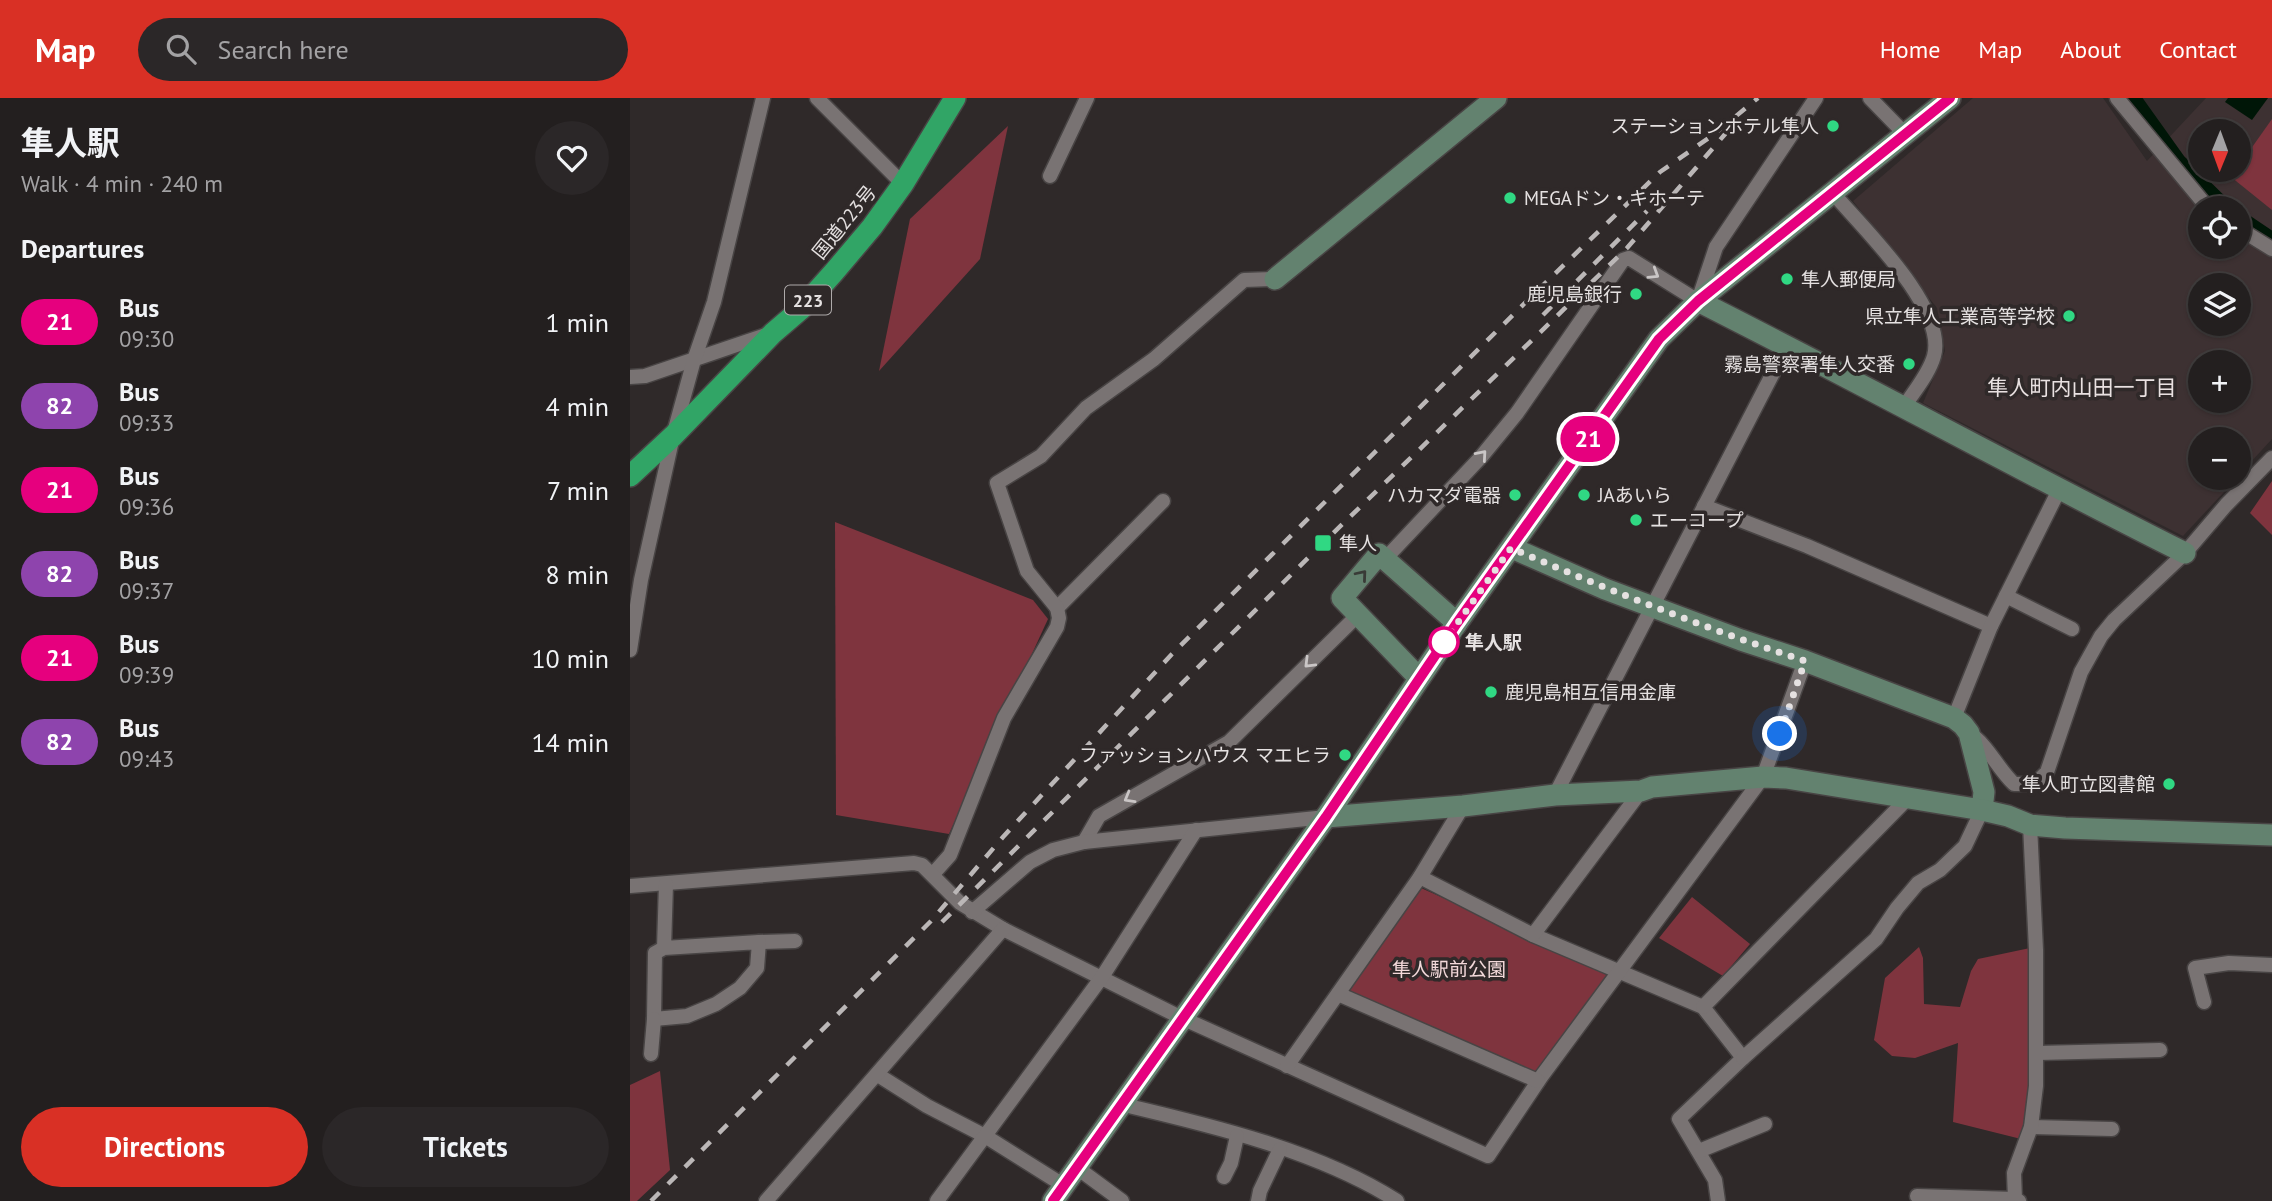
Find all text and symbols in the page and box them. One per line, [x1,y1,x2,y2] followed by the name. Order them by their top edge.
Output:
[138,18,628,81] search box
[35,28,96,71] text: Map
[162,30,200,68] icon: search
[218,33,349,66] text: Search here
[1880,34,1940,65] text: Home
[1978,34,2022,65] text: Map
[2060,34,2121,65] text: About
[2159,34,2237,65] text: Contact
[1610,114,1819,138] place label: ステーションホテル隼人
[1825,118,1841,134] marker: ステーションホテル隼人
[2188,119,2250,182] north arrow
[2188,119,2251,490] map controls
[21,121,120,164] text: 隼人駅
[535,121,609,195] button: heart
[21,169,223,198] text: Walk · 4 min · 240 m
[807,180,881,264] street label: 国道223号
[1524,186,1705,210] place label: MEGAドン・キホーテ
[1502,190,1518,206] marker: MEGAドン・キホーテ
[2188,196,2251,259] button: locate
[21,232,144,265] text: Departures
[1646,265,1659,278] one-way arrow
[1801,267,1896,291] place label: 隼人郵便局
[1779,271,1795,287] marker: 隼人郵便局
[2188,273,2251,336] button: layers
[1527,282,1622,306] place label: 鹿児島銀行
[785,286,831,314] road number: 223
[1628,286,1644,302] marker: 鹿児島銀行
[119,291,159,324] text: Bus
[1865,304,2055,328] place label: 県立隼人工業高等学校
[46,306,73,337] text: 21
[546,306,609,339] text: 1 min
[2061,308,2077,324] marker: 県立隼人工業高等学校
[119,324,174,353] text: 09:30
[2188,350,2251,413] button: +
[1724,352,1895,376] place label: 霧島警察署隼人交番
[1901,356,1917,372] marker: 霧島警察署隼人交番
[1988,374,2177,401] district label: 隼人町内山田一丁目
[119,375,159,408] text: Bus
[46,390,73,421] text: 82
[546,390,609,423] text: 4 min
[119,408,174,437] text: 09:33
[1556,416,1620,462] line badge: 21
[1574,423,1602,454] text: 21
[2188,427,2251,490] button: −
[1474,451,1486,464] one-way arrow
[119,459,159,492] text: Bus
[46,474,73,505] text: 21
[547,474,609,507] text: 7 min
[1387,483,1501,507] place label: ハカマダ電器
[1597,483,1672,507] place label: JAあいら
[1507,487,1523,503] marker: ハカマダ電器
[1576,487,1592,503] marker: JAあいら
[119,492,174,521] text: 09:36
[1650,508,1744,532] place label: エーコープ
[1628,512,1644,528] marker: エーコープ
[1339,531,1377,555] place label: 隼人
[1313,533,1333,553] marker: 隼人
[119,543,159,576] text: Bus
[46,558,73,589] text: 82
[546,558,609,591] text: 8 min
[1354,570,1366,583] one-way arrow
[119,576,174,605] text: 09:37
[119,627,159,660] text: Bus
[1429,627,1459,657] marker: 隼人駅
[1465,630,1522,654] place label: 隼人駅
[46,642,73,673] text: 21
[531,642,609,675] text: 10 min
[1305,654,1318,667] one-way arrow
[119,660,174,689] text: 09:39
[1505,680,1676,704] place label: 鹿児島相互信用金庫
[1483,684,1499,700] marker: 鹿児島相互信用金庫
[119,711,159,744] text: Bus
[1762,716,1797,751] your location
[46,726,73,757] text: 82
[531,726,609,759] text: 14 min
[1079,743,1331,767] place label: ファッションハウス マエヒラ
[119,744,174,773] text: 09:43
[1337,747,1353,763] marker: ファッションハウス マエヒラ
[2022,772,2155,796] place label: 隼人町立図書館
[2161,776,2177,792] marker: 隼人町立図書館
[1124,790,1137,803] one-way arrow
[1392,957,1506,981] park label: 隼人駅前公園
[21,1107,308,1187] button: Directions
[322,1107,609,1187] button: Tickets

